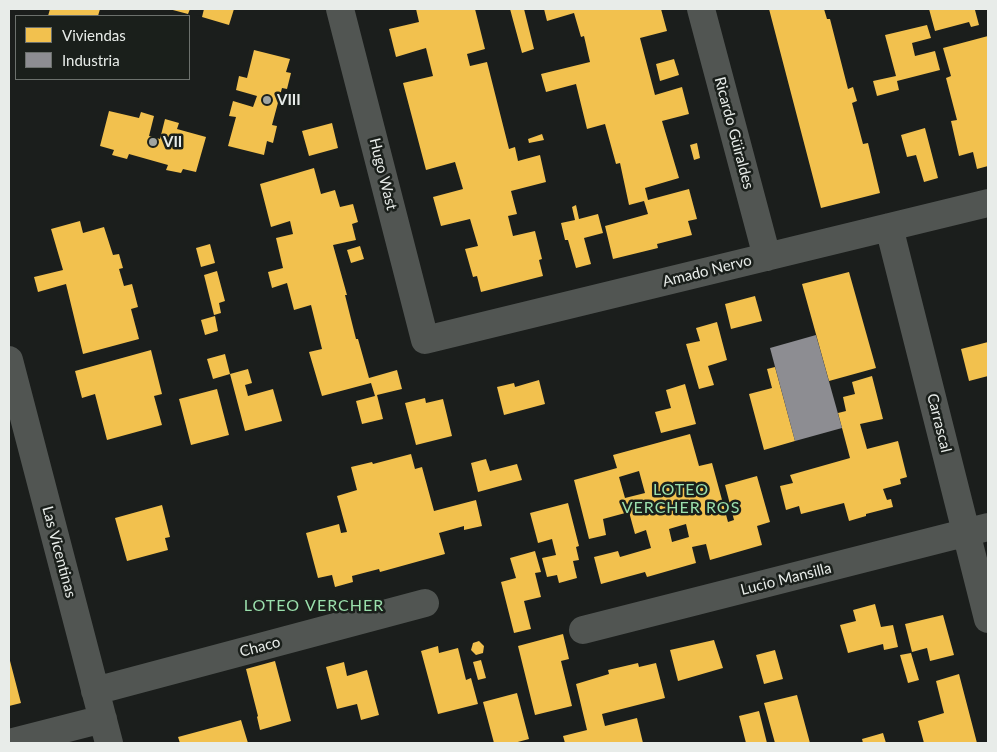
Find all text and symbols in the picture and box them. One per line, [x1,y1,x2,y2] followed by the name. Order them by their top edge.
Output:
[15,15,190,80] legend
[62,26,126,44] text: Viviendas
[62,51,120,69] text: Industria
[710,75,758,191] street label: Ricardo Güiraldes
[277,91,301,109] place label: VIII
[261,94,273,106] marker: VIII
[163,133,182,151] place label: VII
[147,136,159,148] marker: VII
[365,136,401,212] street label: Hugo Wast
[661,251,753,291] street label: Amado Nervo
[923,392,955,454] street label: Carrascal
[620,480,742,518] district label: LOTEO VERCHER ROS
[38,504,80,600] street label: Las Vicentinas
[739,559,833,599] street label: Lucio Mansilla
[242,596,386,616] district label: LOTEO VERCHER
[238,633,282,661] street label: Chaco

